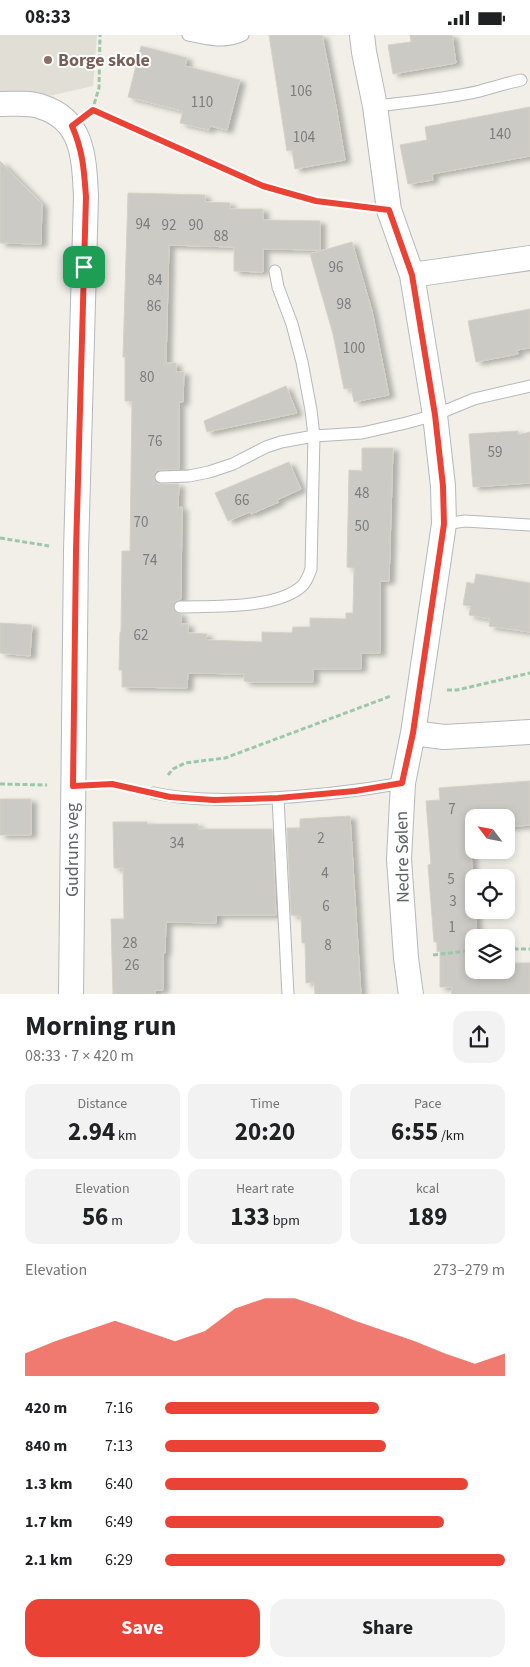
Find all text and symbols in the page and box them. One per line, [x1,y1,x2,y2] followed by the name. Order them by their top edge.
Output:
[25,4,71,31] text: 08:33
[58,48,150,73] place label: Borge skole
[42,54,54,66] marker: Borge skole
[290,81,312,102] house number: 106
[191,92,213,113] house number: 110
[489,124,511,145] house number: 140
[293,127,316,148] house number: 104
[136,214,151,235] house number: 94
[162,215,176,236] house number: 92
[189,215,203,236] house number: 90
[214,226,228,247] house number: 88
[63,246,105,288] pin
[70,253,98,281] icon: arrive
[329,257,343,278] house number: 96
[148,270,163,291] house number: 84
[337,294,351,315] house number: 98
[147,296,161,317] house number: 86
[343,338,365,359] house number: 100
[140,367,154,388] house number: 80
[148,431,162,452] house number: 76
[488,442,502,463] house number: 59
[355,483,369,504] house number: 48
[235,490,249,511] house number: 66
[134,512,148,533] house number: 70
[355,516,369,537] house number: 50
[143,550,158,571] house number: 74
[134,625,148,646] house number: 62
[448,799,456,820] house number: 7
[60,803,85,897] street label: Gudruns veg
[465,809,515,859] north arrow
[465,809,515,979] map controls
[389,811,416,903] street label: Nedre Sølen
[317,828,325,849] house number: 2
[170,833,185,854] house number: 34
[321,863,329,884] house number: 4
[447,869,455,890] house number: 5
[465,869,515,919] button: locate
[449,891,457,912] house number: 3
[322,896,330,917] house number: 6
[448,917,456,938] house number: 1
[465,929,515,979] button: layers
[123,933,137,954] house number: 28
[324,935,332,956] house number: 8
[125,955,139,976] house number: 26
[25,1006,176,1046] text: Morning run
[453,1011,505,1063] button: share
[25,1045,134,1067] text: 08:33 · 7 × 420 m
[77,1094,127,1114] text: Distance
[250,1094,280,1114] text: Time
[414,1094,441,1114] text: Pace
[68,1114,115,1150] text: 2.94
[235,1114,295,1150] text: 20:20
[391,1114,438,1150] text: 6:55
[115,1126,137,1146] text: km
[438,1126,464,1146] text: /km
[75,1179,130,1199] text: Elevation
[236,1179,294,1199] text: Heart rate
[416,1179,439,1199] text: kcal
[82,1199,108,1235] text: 56
[230,1199,270,1235] text: 133
[408,1199,447,1235] text: 189
[108,1211,123,1231] text: m
[270,1211,300,1231] text: bpm
[25,1259,87,1281] text: Elevation
[433,1259,505,1281] text: 273–279 m
[25,1397,67,1419] text: 420 m
[105,1397,133,1419] text: 7:16
[25,1435,67,1457] text: 840 m
[105,1435,133,1457] text: 7:13
[25,1473,72,1495] text: 1.3 km
[105,1473,133,1495] text: 6:40
[25,1511,72,1533] text: 1.7 km
[105,1511,133,1533] text: 6:49
[25,1549,72,1571] text: 2.1 km
[105,1549,133,1571] text: 6:29
[25,1599,260,1657] button: Save
[270,1599,505,1657] button: Share

